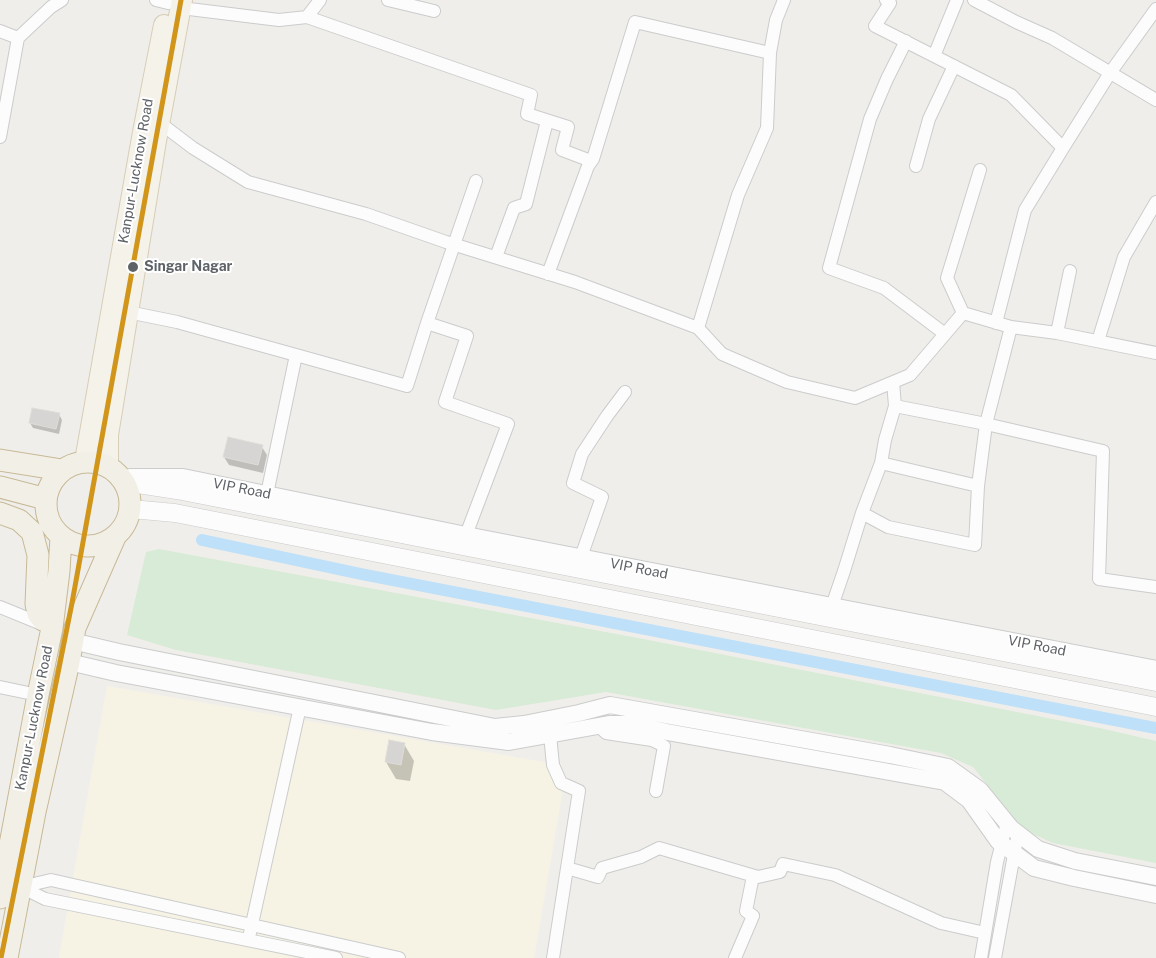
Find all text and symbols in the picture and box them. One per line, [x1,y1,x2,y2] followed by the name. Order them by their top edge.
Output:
[115,97,157,245] street label: Kanpur-Lucknow Road
[144,259,232,275] place label: Singar Nagar
[126,260,140,274] marker: Singar Nagar
[212,475,272,503] street label: VIP Road
[609,555,669,583] street label: VIP Road
[1007,632,1067,660] street label: VIP Road
[12,644,56,792] street label: Kanpur-Lucknow Road

